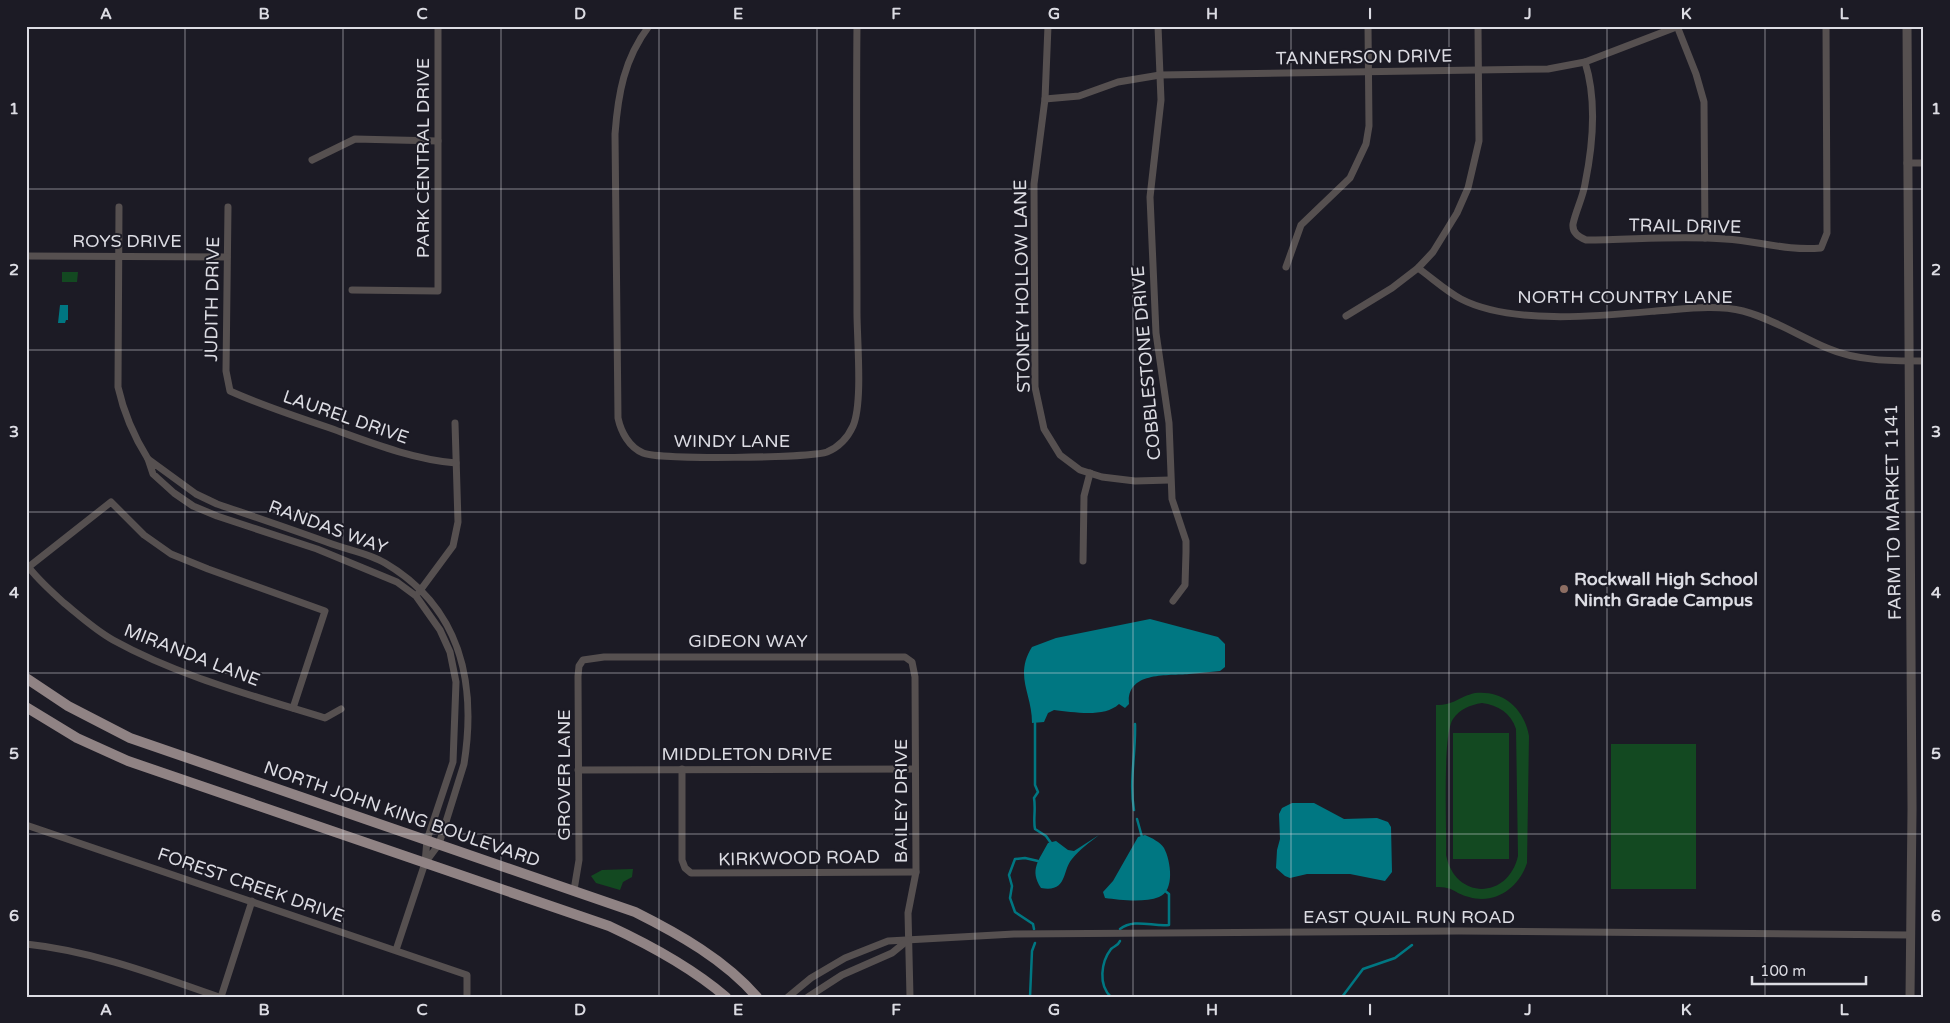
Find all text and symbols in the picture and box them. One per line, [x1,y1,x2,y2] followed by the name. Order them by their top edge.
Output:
[100,4,112,24] text: A
[258,4,270,24] text: B
[416,4,428,24] text: C
[574,4,586,24] text: D
[733,4,743,24] text: E
[891,4,901,24] text: F
[1048,4,1060,24] text: G
[1206,4,1218,24] text: H
[1368,4,1372,24] text: I
[1523,4,1532,24] text: J
[1681,4,1692,24] text: K
[1839,4,1849,24] text: L
[1275,44,1453,70] street label: TANNERSON DRIVE
[412,58,434,258] street label: PARK CENTRAL DRIVE
[9,99,19,119] text: 1
[1931,99,1941,119] text: 1
[1009,179,1035,393] street label: STONEY HOLLOW LANE
[1628,214,1742,238] street label: TRAIL DRIVE
[72,230,182,252] street label: ROYS DRIVE
[200,236,224,362] street label: JUDITH DRIVE
[9,260,19,280] text: 2
[1931,260,1941,280] text: 2
[1127,265,1165,461] street label: COBBLESTONE DRIVE
[1517,286,1733,308] street label: NORTH COUNTRY LANE
[280,385,412,449] street label: LAUREL DRIVE
[1880,404,1906,620] street label: FARM TO MARKET 1141
[9,422,19,442] text: 3
[1931,422,1941,442] text: 3
[674,430,790,452] street label: WINDY LANE
[265,495,391,559] street label: RANDAS WAY
[1574,568,1758,611] place label: Rockwall High School Ninth Grade Campus
[9,583,19,603] text: 4
[1558,583,1570,595] marker: Rockwall High School Ninth Grade Campus
[1931,583,1941,603] text: 4
[121,619,263,691] street label: MIRANDA LANE
[688,630,808,652] street label: GIDEON WAY
[553,709,575,841] street label: GROVER LANE
[890,739,912,863] street label: BAILEY DRIVE
[661,743,833,765] street label: MIDDLETON DRIVE
[9,744,19,764] text: 5
[1931,744,1941,764] text: 5
[261,756,543,872] street label: NORTH JOHN KING BOULEVARD
[155,843,347,927] street label: FOREST CREEK DRIVE
[718,846,880,870] street label: KIRKWOOD ROAD
[9,906,19,926] text: 6
[1303,906,1515,928] street label: EAST QUAIL RUN ROAD
[1931,906,1941,926] text: 6
[1752,953,1866,985] scale bar
[1760,962,1806,980] text: 100 m
[100,1000,112,1020] text: A
[258,1000,270,1020] text: B
[416,1000,428,1020] text: C
[574,1000,586,1020] text: D
[733,1000,743,1020] text: E
[891,1000,901,1020] text: F
[1048,1000,1060,1020] text: G
[1206,1000,1218,1020] text: H
[1368,1000,1372,1020] text: I
[1523,1000,1532,1020] text: J
[1681,1000,1692,1020] text: K
[1839,1000,1849,1020] text: L

